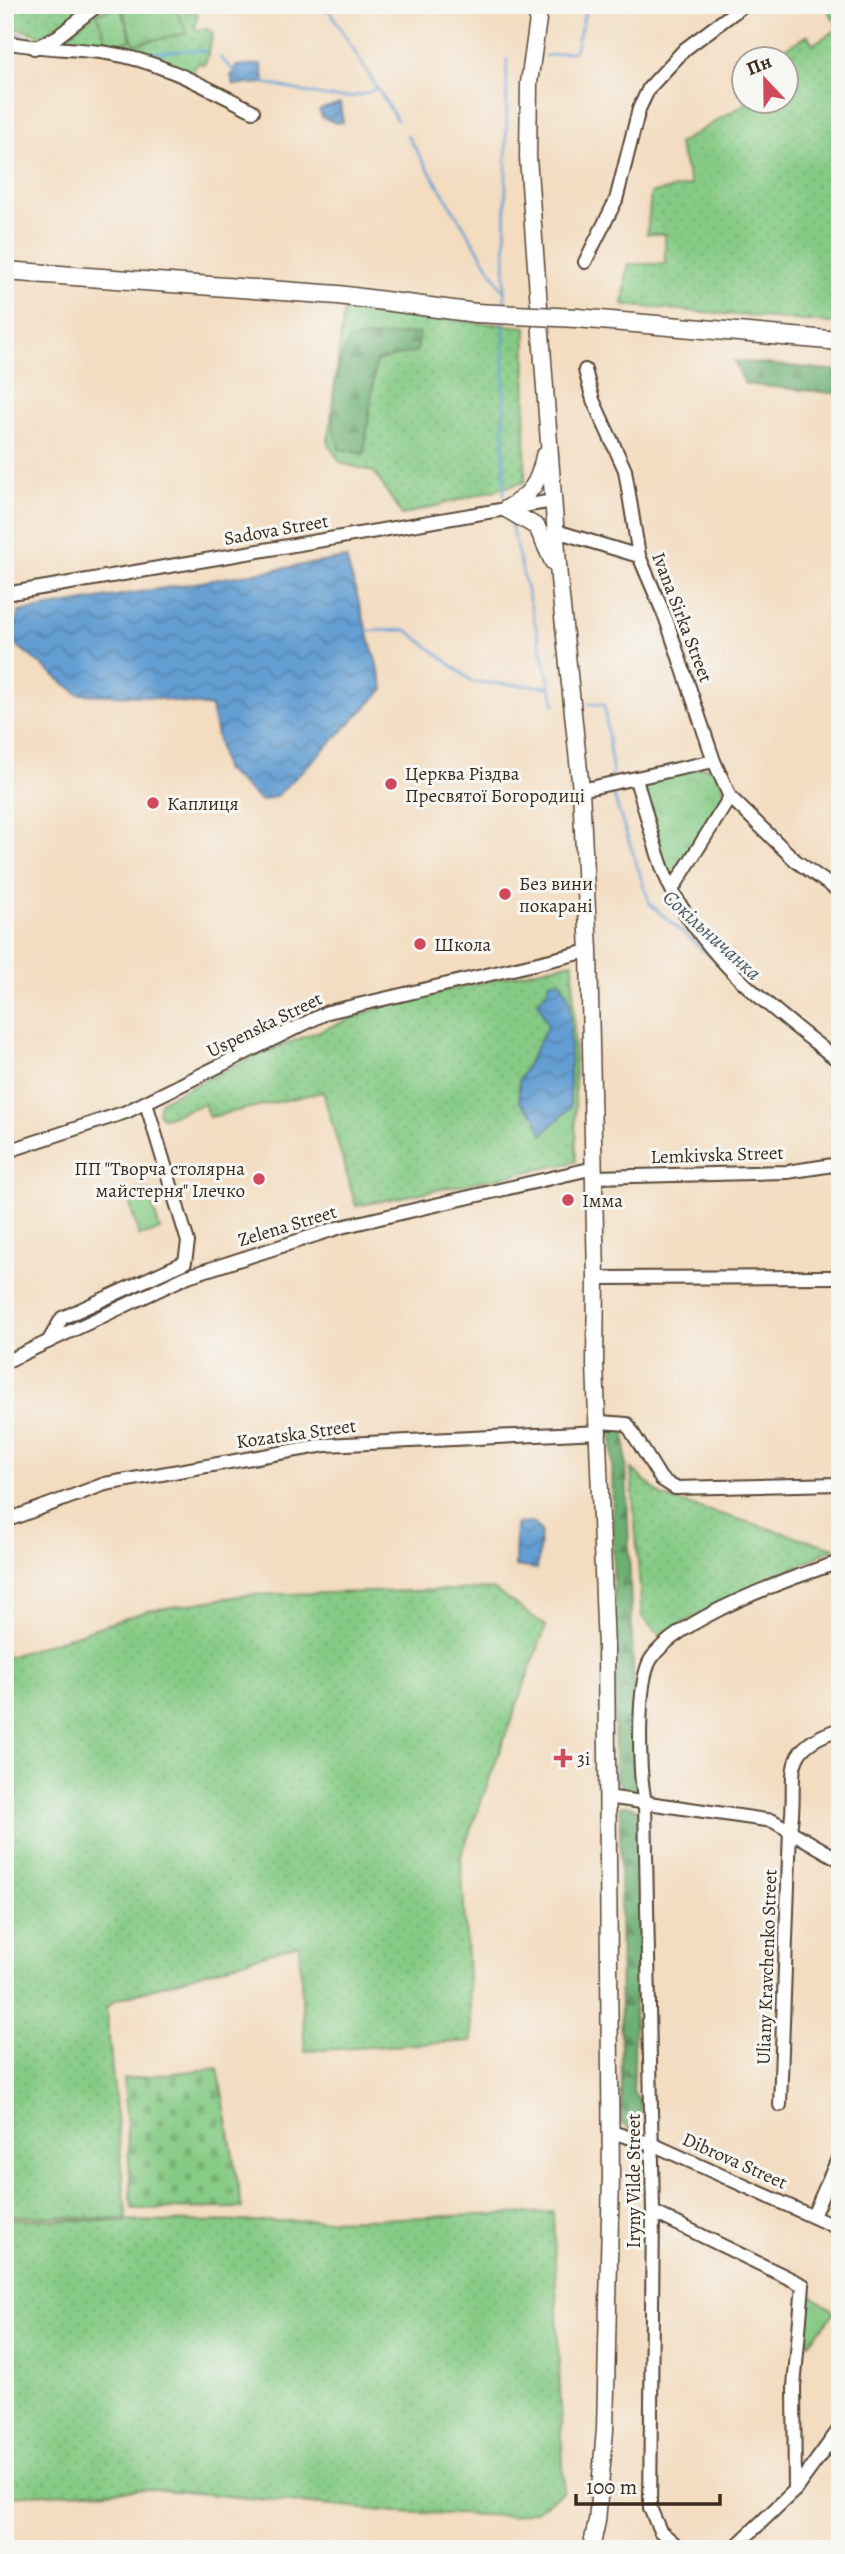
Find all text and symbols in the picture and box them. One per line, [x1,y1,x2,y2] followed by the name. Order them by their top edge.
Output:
[730,46,800,116] north arrow
[743,48,775,82] text: Пн
[222,508,330,552] street label: Sadova Street
[645,549,719,686] street label: Ivana Sirka Street
[405,761,585,809] place label: Церква Різдва Пресвятої Богородиці
[383,776,399,792] marker: Церква Різдва Пресвятої Богородиці
[167,791,239,817] place label: Каплиця
[145,795,161,811] marker: Каплиця
[519,871,593,919] place label: Без вини покарані
[657,883,767,987] water label: Сокільничанка
[497,886,513,902] marker: Без вини покарані
[434,932,492,958] place label: Школа
[412,936,428,952] marker: Школа
[202,986,327,1064] street label: Uspenska Street
[650,1140,784,1170] street label: Lemkivska Street
[74,1156,245,1204] place label: ПП "Творча столярна майстерня" Ілечко
[251,1171,267,1187] marker: ПП "Творча столярна майстерня" Ілечко
[582,1188,623,1214] place label: Імма
[560,1192,576,1208] marker: Імма
[235,1199,340,1253] street label: Zelena Street
[235,1413,358,1455] street label: Kozatska Street
[577,1746,590,1772] place label: 3і
[555,1750,571,1766] marker: 3і
[751,1869,783,2065] street label: Uliany Kravchenko Street
[621,2113,647,2249] street label: Iryny Vilde Street
[678,2126,791,2196] street label: Dibrova Street
[576,2463,719,2507] scale bar
[586,2473,637,2501] text: 100 m

